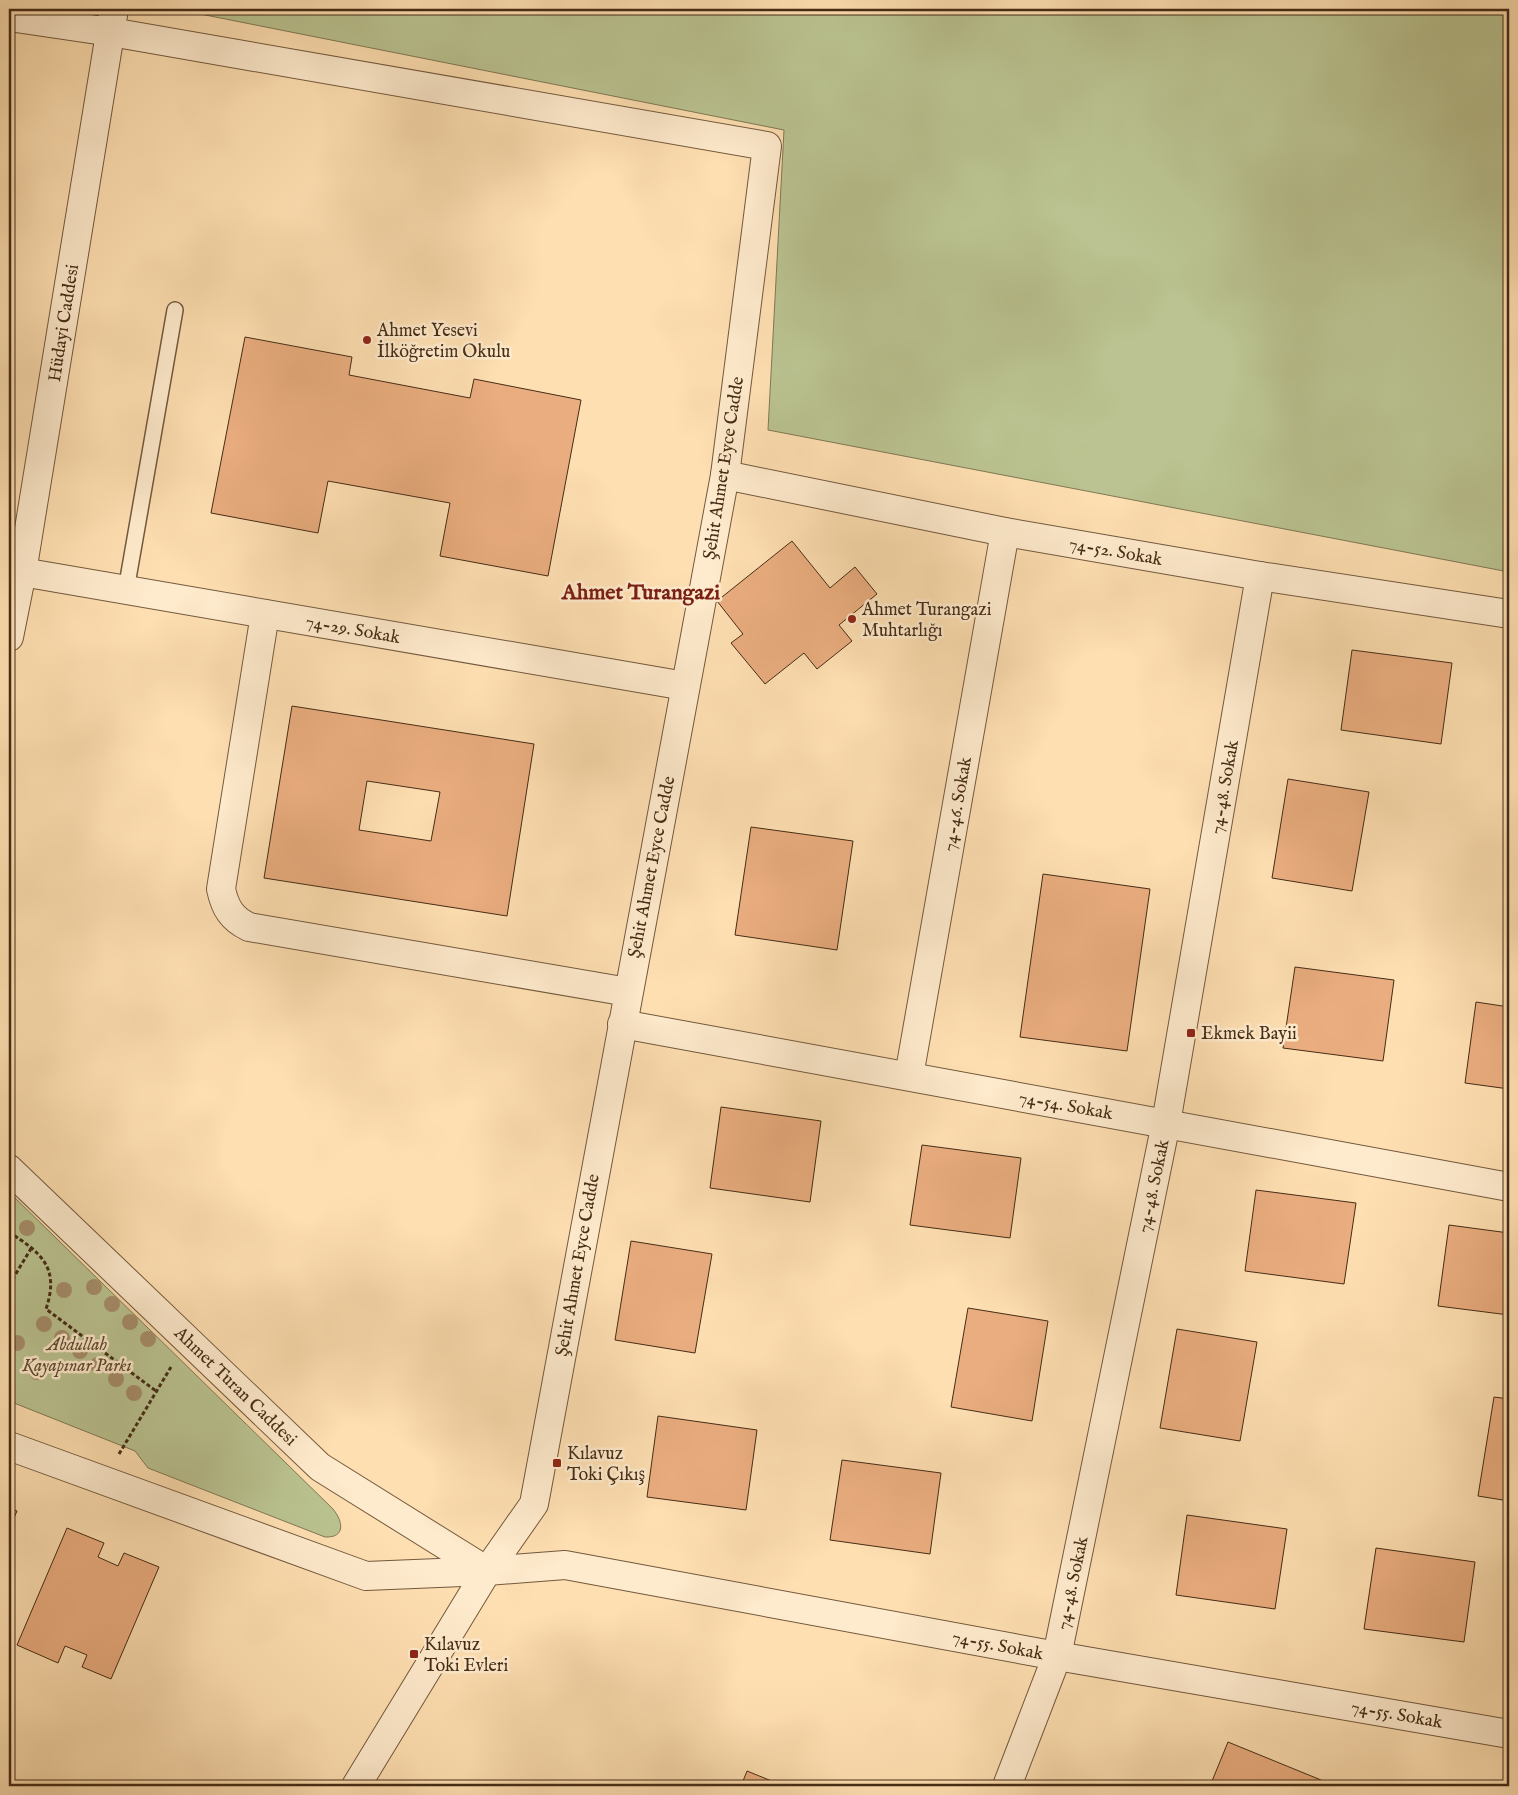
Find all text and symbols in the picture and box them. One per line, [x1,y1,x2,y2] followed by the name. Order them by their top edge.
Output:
[44,263,85,384] street label: Hüdayi Caddesi
[376,320,510,364] place label: Ahmet Yesevi İlköğretim Okulu
[361,334,373,346] marker: Ahmet Yesevi İlköğretim Okulu
[699,375,750,561] street label: Şehit Ahmet Eyce Cadde
[1067,533,1164,572] street label: 74-52. Sokak
[561,579,720,607] district label: Ahmet Turangazi
[861,599,992,643] place label: Ahmet Turangazi Muhtarlığı
[304,611,402,650] street label: 74-29. Sokak
[846,613,858,625] marker: Ahmet Turangazi Muhtarlığı
[1206,738,1245,836] street label: 74-48. Sokak
[939,755,978,853] street label: 74-46. Sokak
[624,774,681,960] street label: Şehit Ahmet Eyce Cadde
[1201,1023,1297,1046] place label: Ekmek Bayii
[1185,1027,1197,1039] marker: Ekmek Bayii
[1017,1087,1115,1126] street label: 74-54. Sokak
[1133,1137,1176,1235] street label: 74-48. Sokak
[551,1172,606,1358] street label: Şehit Ahmet Eyce Cadde
[168,1322,301,1452] street label: Ahmet Turan Caddesi
[21,1334,132,1378] park label: Abdullah Kayapınar Parkı
[567,1443,645,1487] place label: Kılavuz Toki Çıkış
[551,1457,563,1469] marker: Kılavuz Toki Çıkış
[1052,1534,1095,1632] street label: 74-48. Sokak
[950,1626,1046,1667] street label: 74-55. Sokak
[424,1634,508,1678] place label: Kılavuz Toki Evleri
[408,1648,420,1660] marker: Kılavuz Toki Evleri
[1349,1696,1445,1735] street label: 74-55. Sokak

